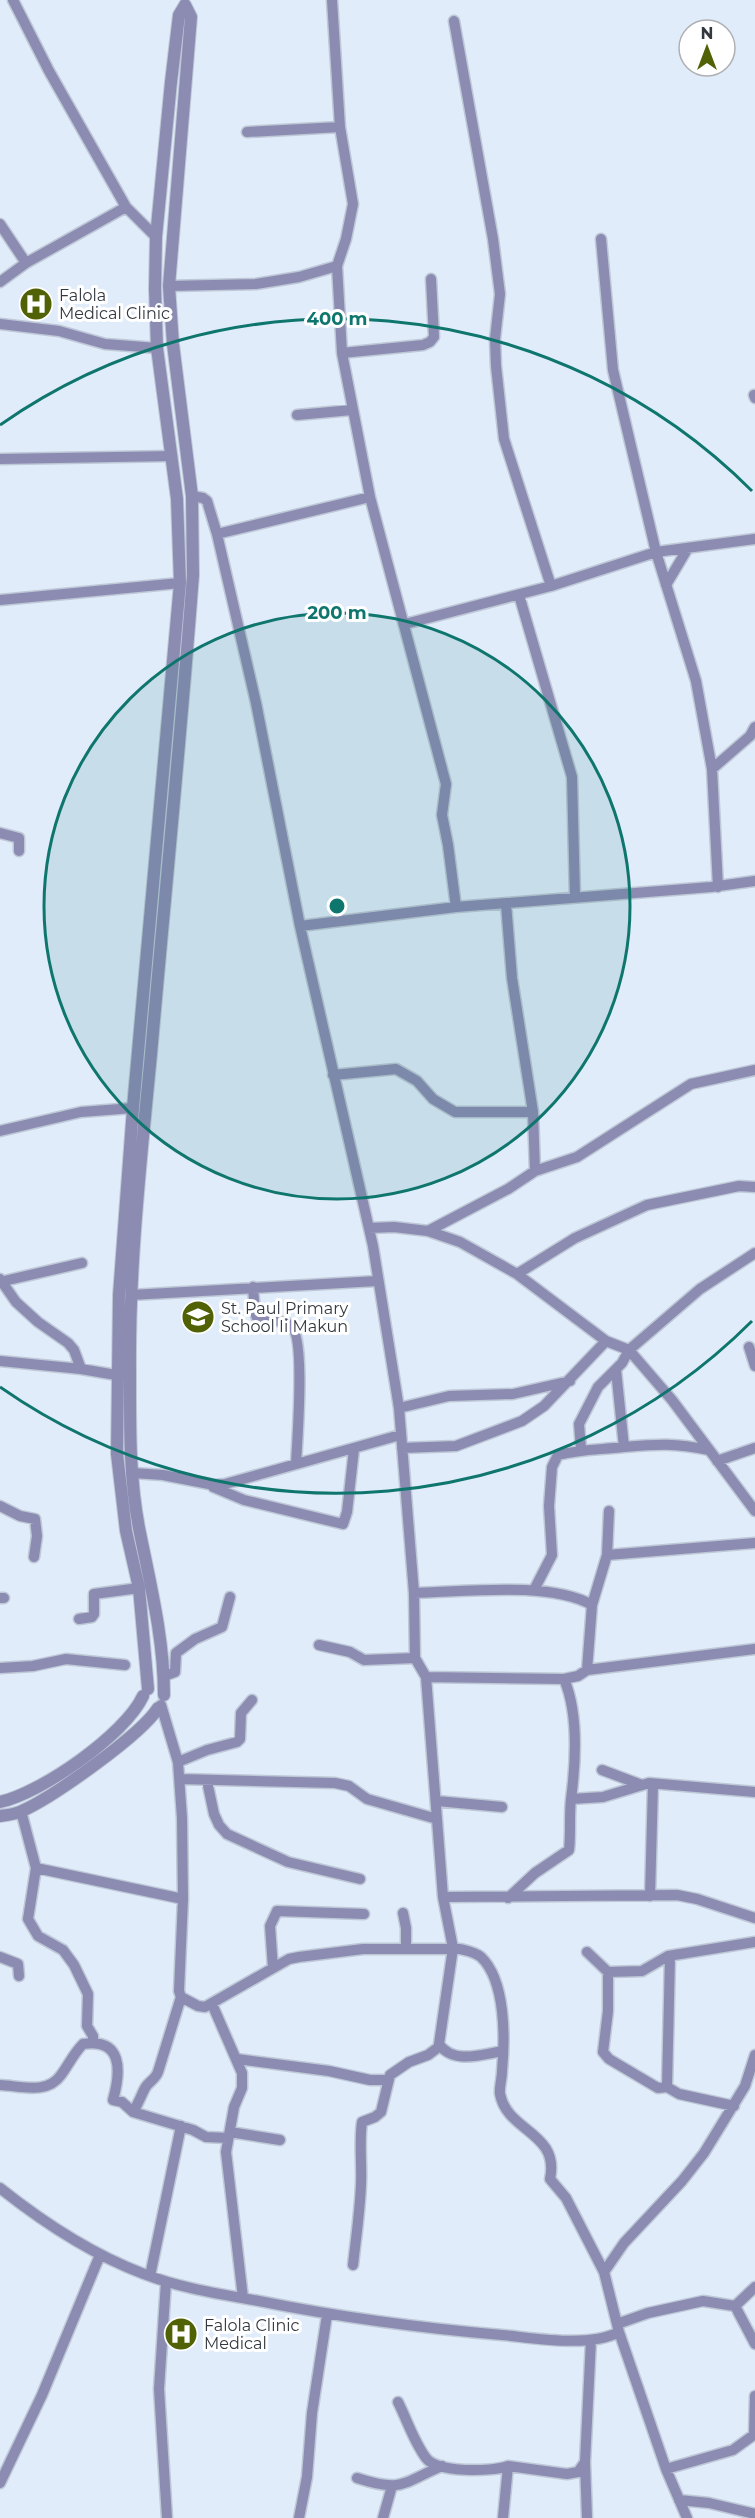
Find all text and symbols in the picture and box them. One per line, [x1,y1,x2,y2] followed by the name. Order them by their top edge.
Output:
[677,18,737,78] north arrow
[701,24,713,43] text: N
[18,286,54,322] hospital icon: Falola Medical Clinic
[59,286,170,323] place label: Falola Medical Clinic
[307,308,367,330] text: 400 m
[307,602,367,624] text: 200 m
[327,896,347,916] centre of rings
[180,1299,216,1335] school or university icon: St. Paul Primary School Ii Makun
[221,1299,348,1336] place label: St. Paul Primary School Ii Makun
[163,2316,199,2352] hospital icon: Falola Clinic Medical
[204,2316,300,2353] place label: Falola Clinic Medical

